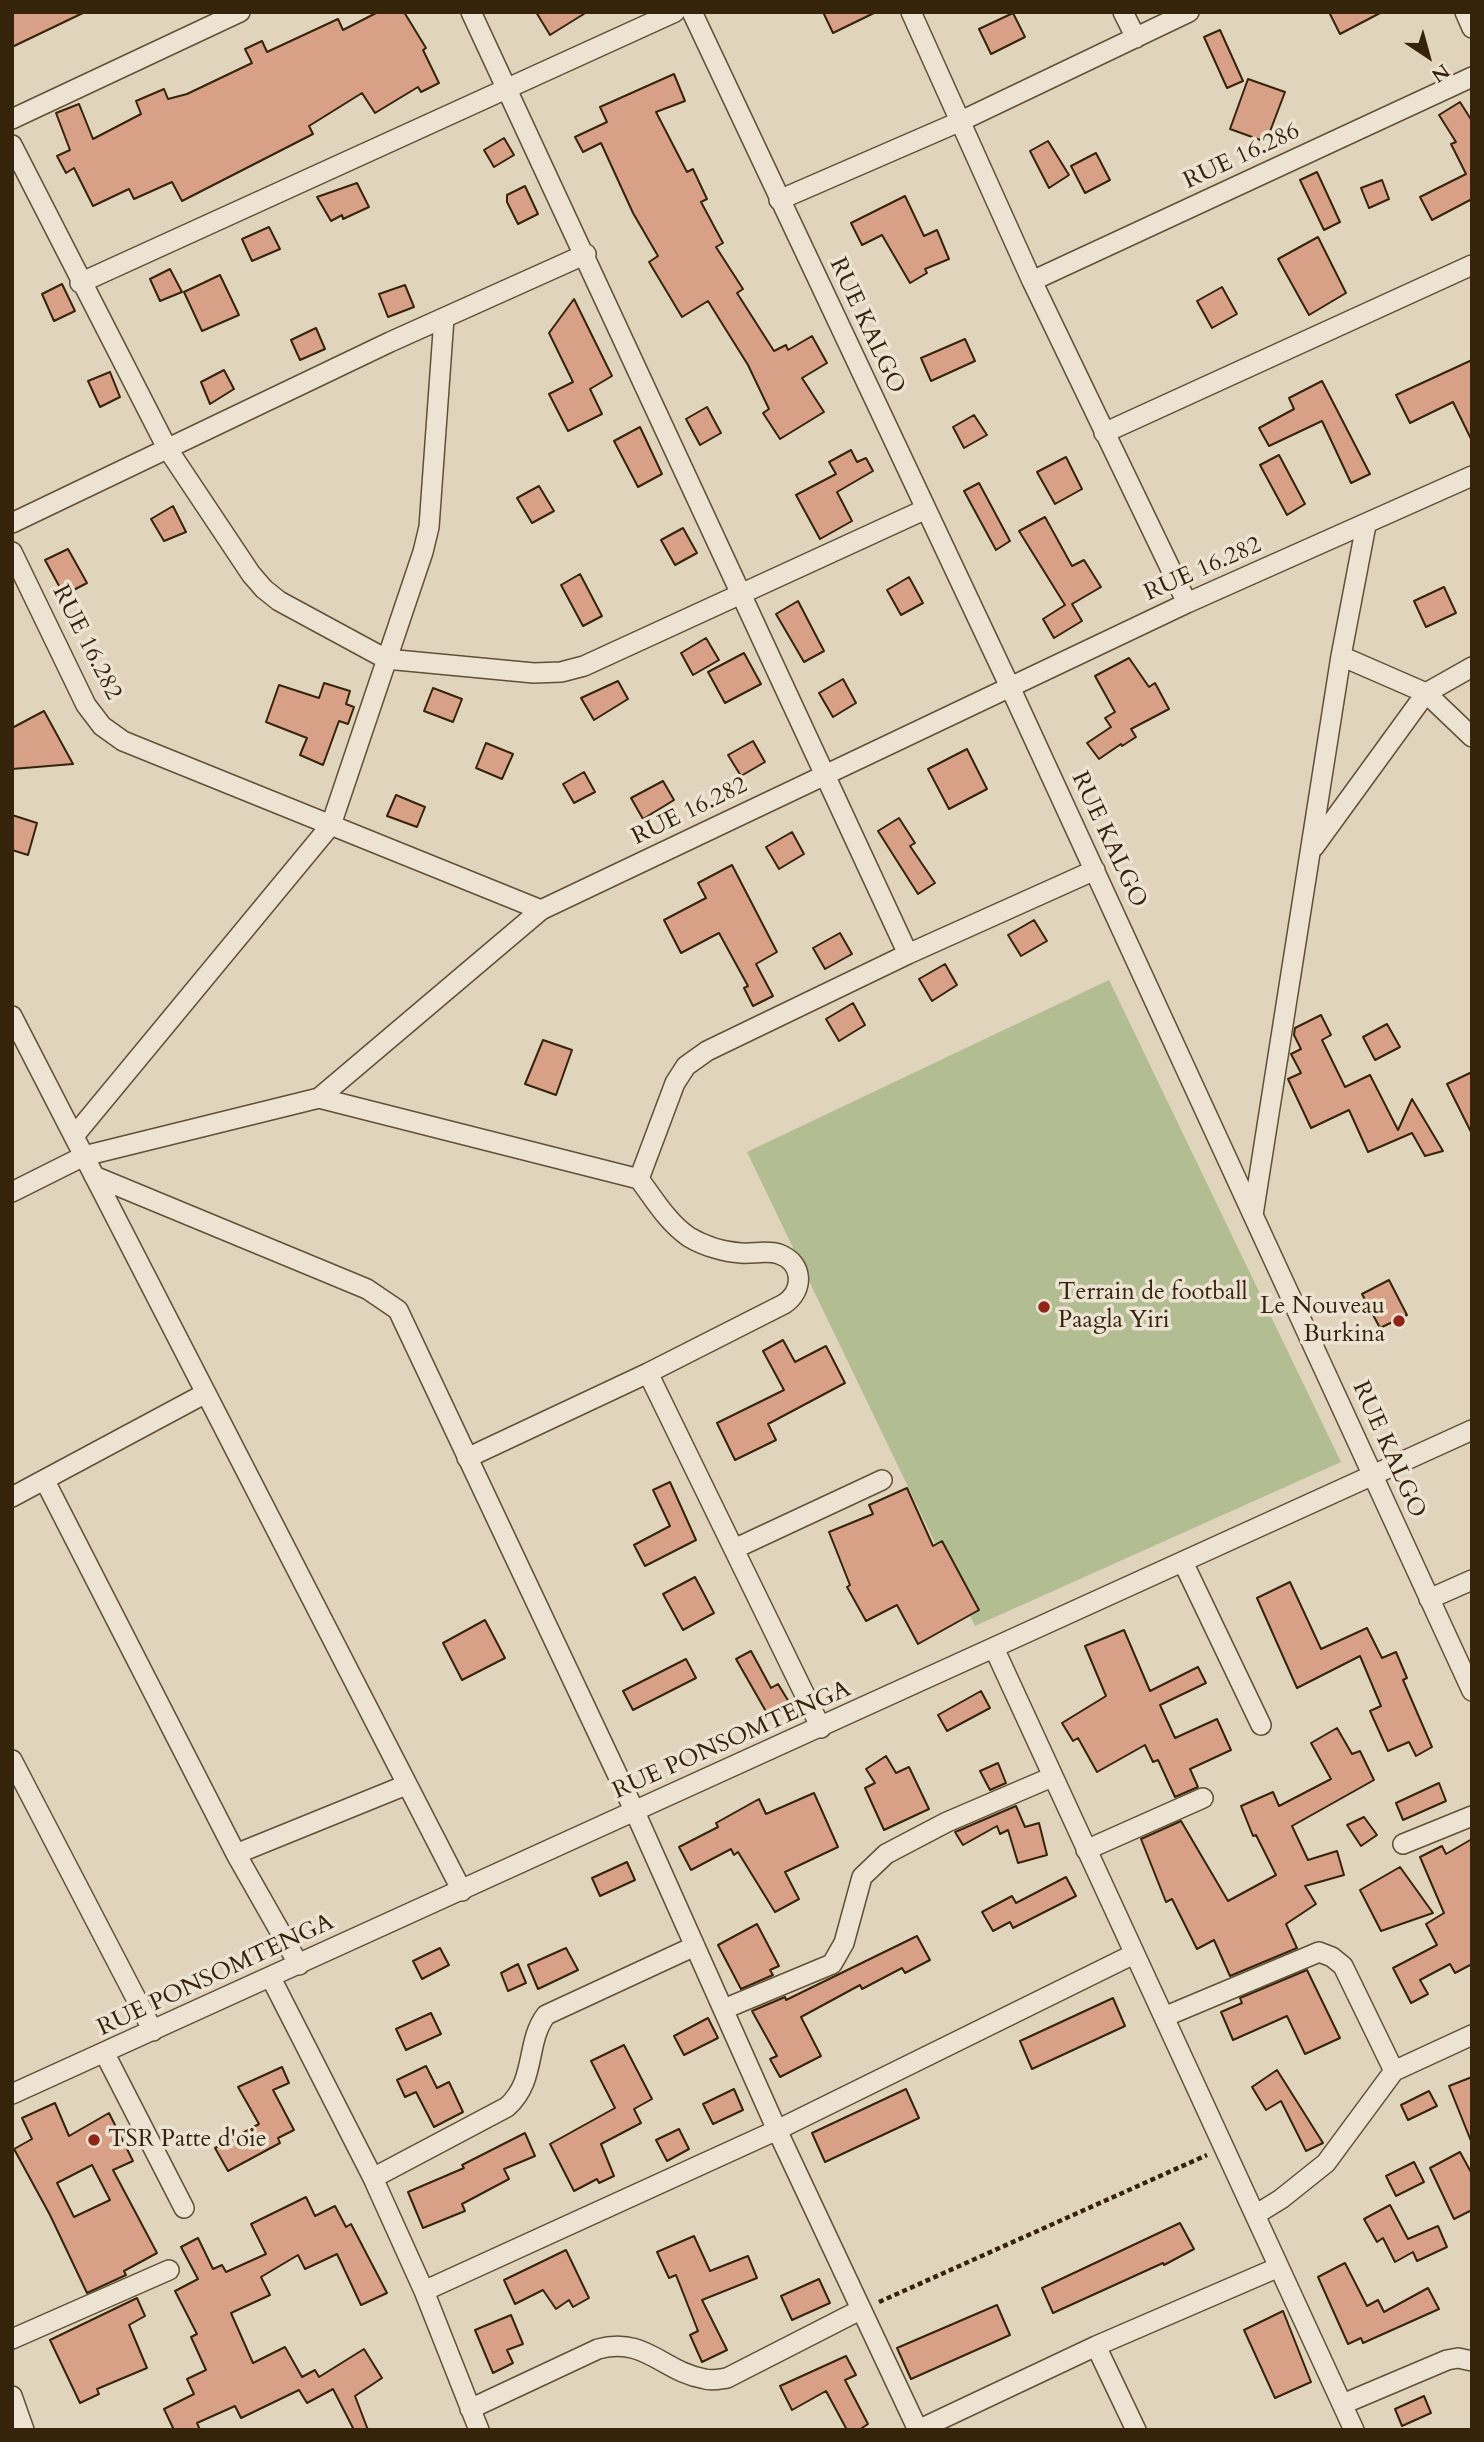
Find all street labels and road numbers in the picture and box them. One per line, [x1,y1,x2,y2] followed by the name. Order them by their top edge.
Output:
[1179,118,1305,196] street label: RUE 16.286
[822,253,910,399] street label: RUE KALGO
[1140,531,1266,609] street label: RUE 16.282
[45,581,127,705] street label: RUE 16.282
[1064,767,1152,913] street label: RUE KALGO
[627,772,753,852] street label: RUE 16.282
[1345,1377,1431,1523] street label: RUE KALGO
[609,1676,855,1806] street label: RUE PONSOMTENGA
[93,1909,339,2043] street label: RUE PONSOMTENGA

